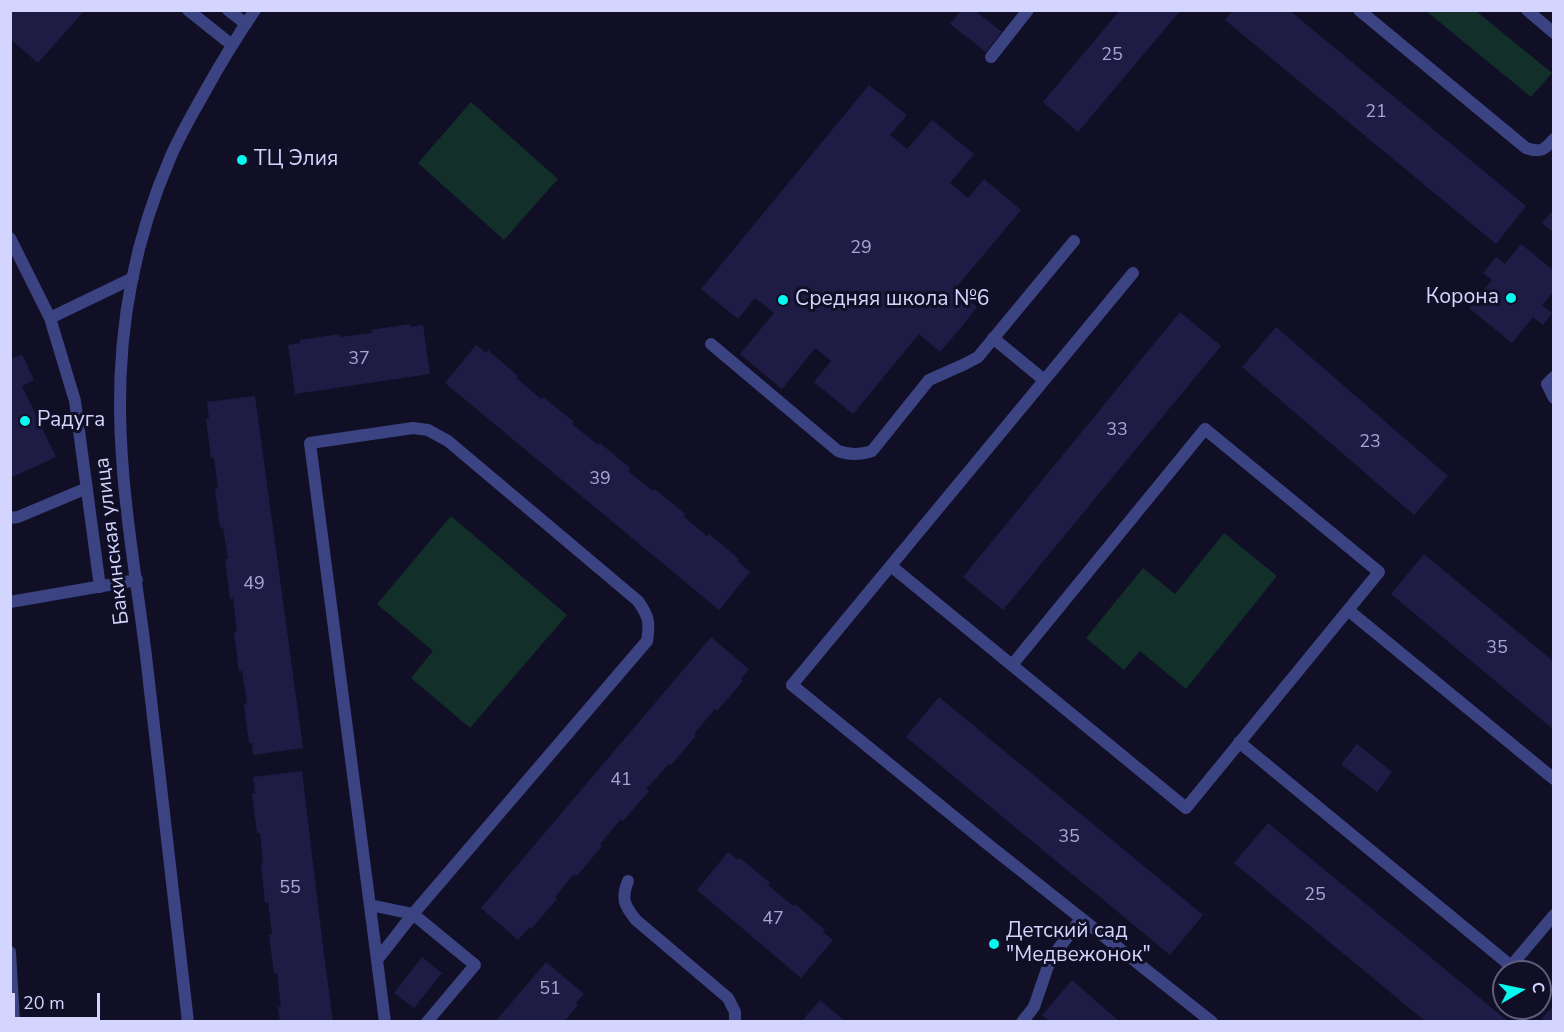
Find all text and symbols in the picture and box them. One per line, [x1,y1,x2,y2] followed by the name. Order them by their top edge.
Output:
[1101,45,1123,67] house number: 25
[1365,102,1387,124] house number: 21
[254,147,338,173] place label: ТЦ Элия
[235,153,249,167] marker: ТЦ Элия
[850,238,872,260] house number: 29
[1426,285,1499,311] place label: Корона
[795,287,989,313] place label: Средняя школа №6
[1504,291,1518,305] marker: Корона
[776,293,790,307] marker: Средняя школа №6
[348,349,370,371] house number: 37
[37,408,105,434] place label: Радуга
[18,414,32,428] marker: Радуга
[1106,420,1128,442] house number: 33
[1359,432,1381,454] house number: 23
[90,456,136,626] street label: Бакинская улица
[589,469,611,491] house number: 39
[243,574,265,596] house number: 49
[1486,638,1508,660] house number: 35
[610,770,632,792] house number: 41
[1058,827,1080,849] house number: 35
[279,878,301,900] house number: 55
[1304,885,1326,907] house number: 25
[762,909,784,931] house number: 47
[1006,919,1151,969] place label: Детский сад "Медвежонок"
[987,937,1001,951] marker: Детский сад "Медвежонок"
[1492,960,1552,1020] north arrow
[539,979,561,1001] house number: 51
[1526,980,1550,995] text: С
[15,981,104,1019] scale bar
[23,991,65,1015] text: 20 m

